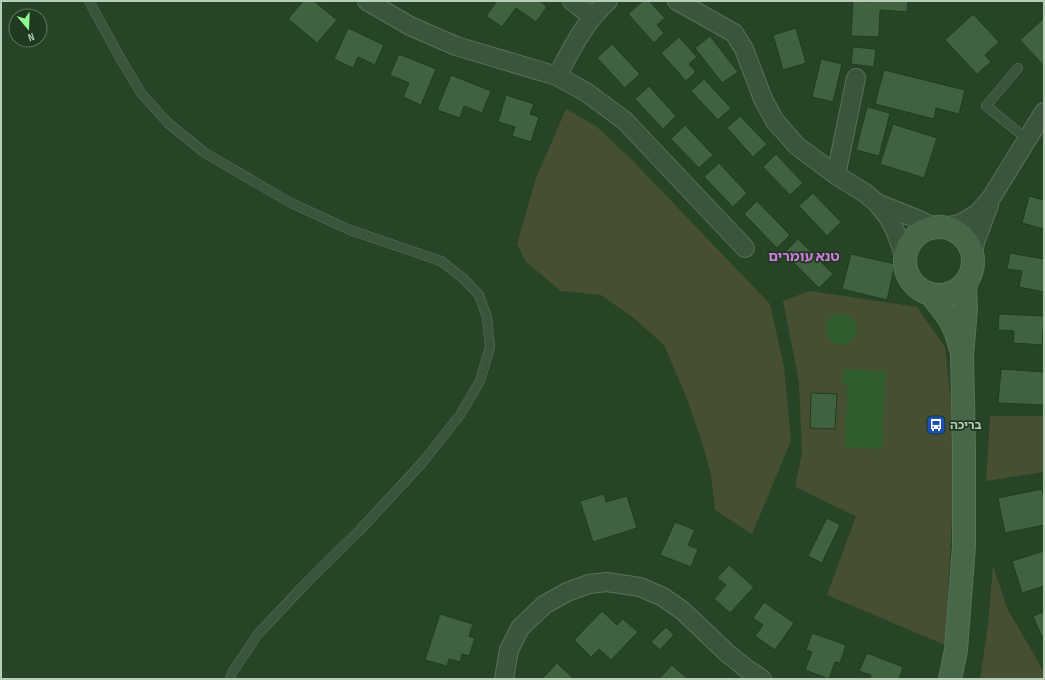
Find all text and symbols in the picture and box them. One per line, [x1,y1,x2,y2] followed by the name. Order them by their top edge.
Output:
[8,8,48,48] north arrow
[26,30,36,44] text: N
[768,248,840,265] district label: טנא עומרים
[925,414,947,436] bus stop icon: בריכה
[950,418,982,433] place label: בריכה

